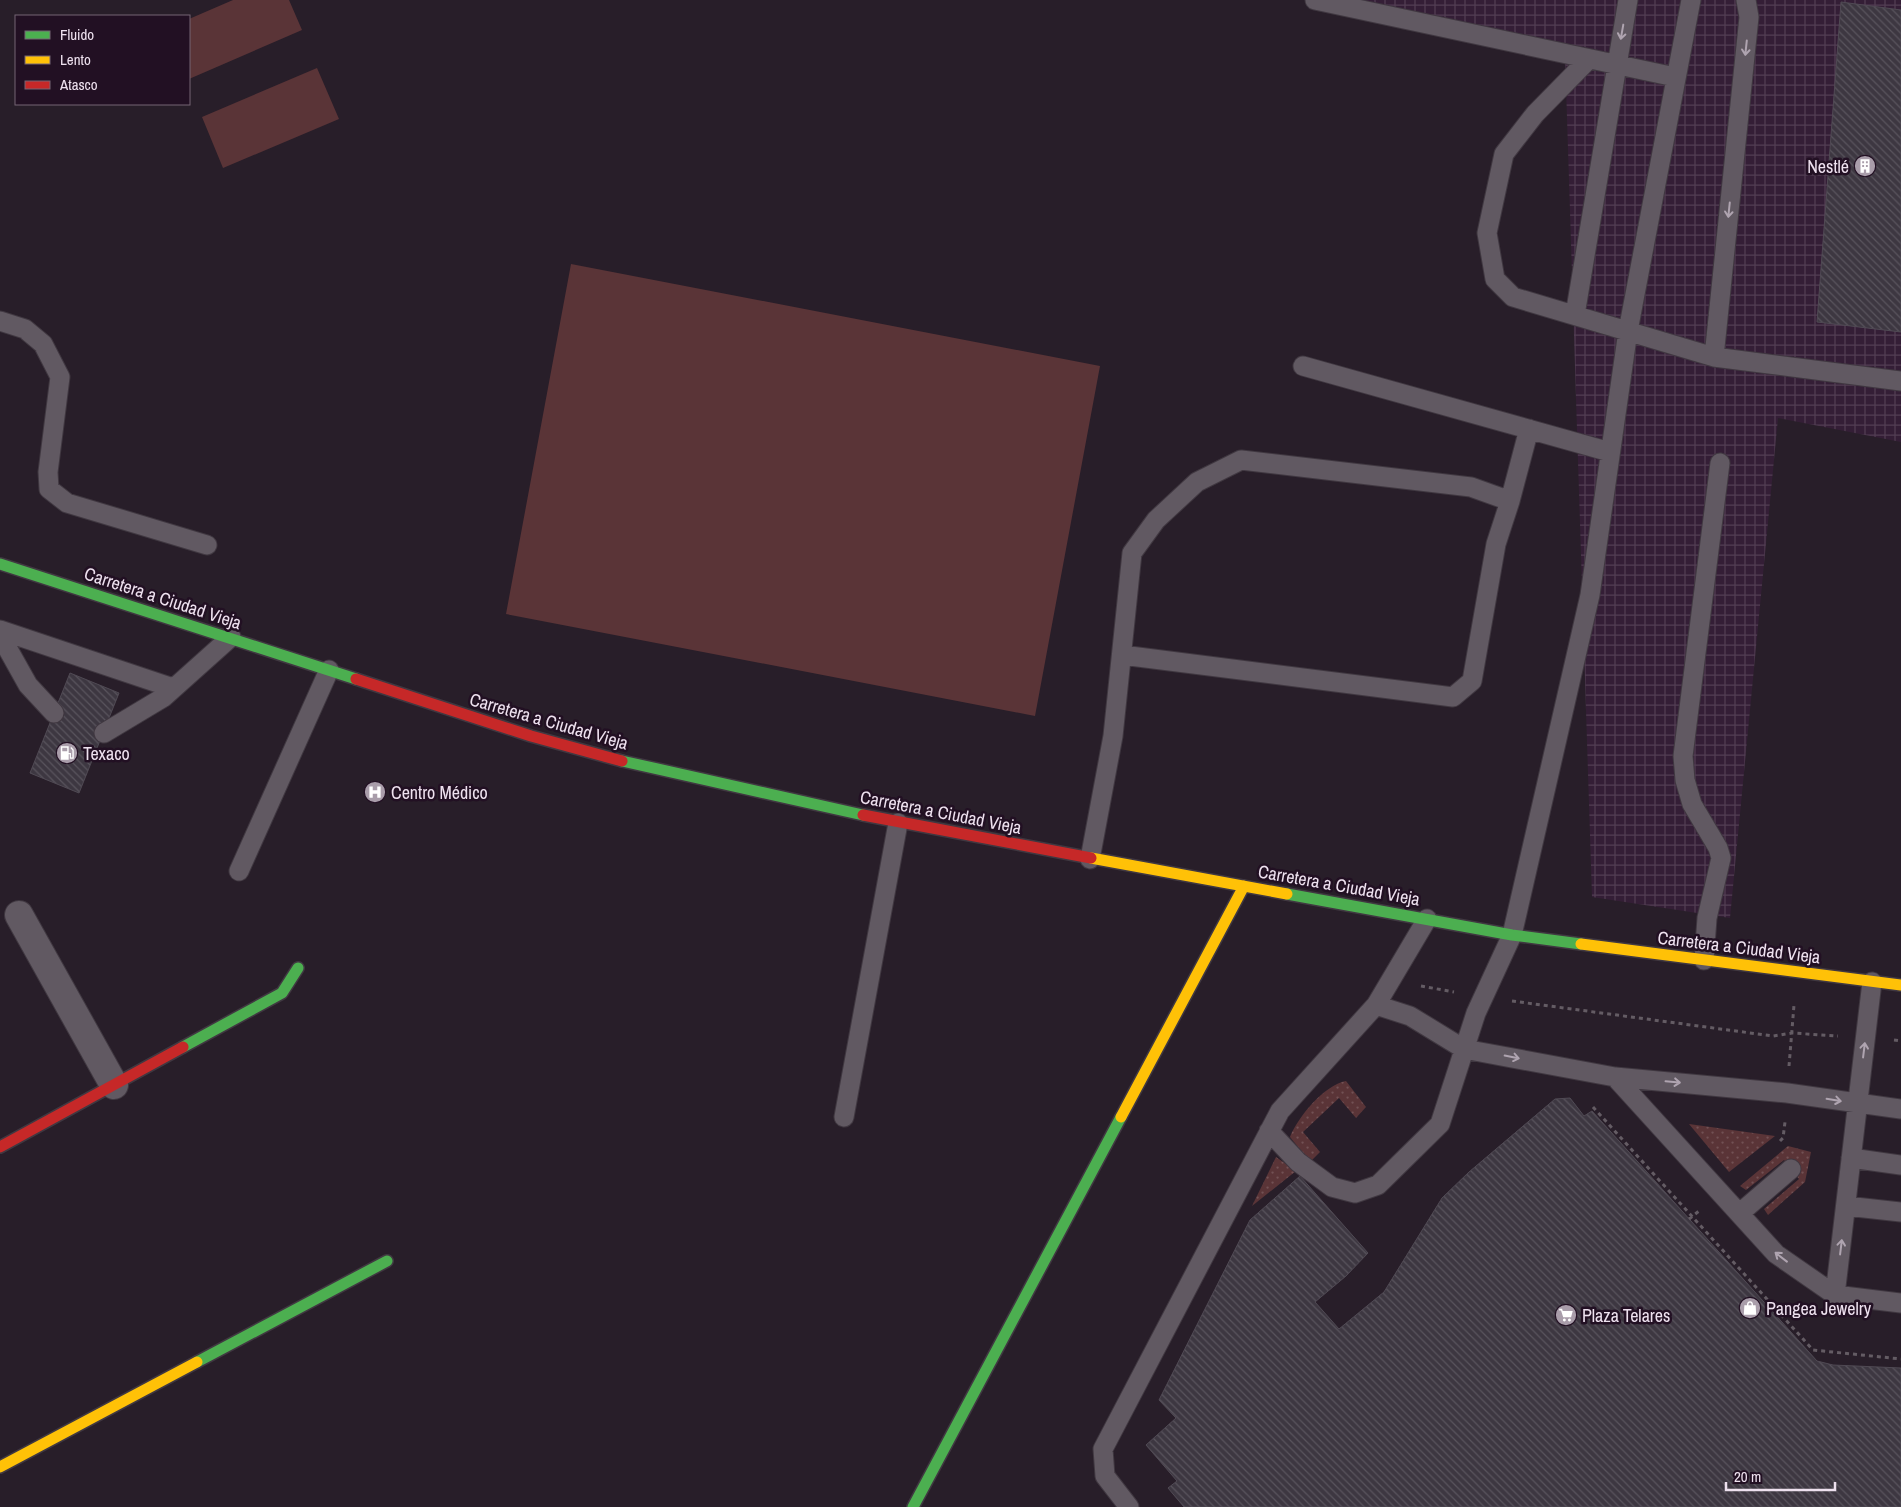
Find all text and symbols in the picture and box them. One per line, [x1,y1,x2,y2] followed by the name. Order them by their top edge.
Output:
[15,15,190,105] legend
[60,24,94,45] text: Fluido
[1617,24,1627,40] one-way arrow
[1741,40,1751,56] one-way arrow
[60,49,91,70] text: Lento
[59,74,98,95] text: Atasco
[1807,154,1849,179] place label: Nestlé
[1853,154,1877,178] building icon: Nestlé
[1724,202,1734,218] one-way arrow
[81,561,245,635] street label: Carretera a Ciudad Vieja
[467,686,631,756] street label: Carretera a Ciudad Vieja
[55,741,79,765] fuel station icon: Texaco
[83,741,130,766] place label: Texaco
[363,780,387,804] hospital icon: Centro Médico
[391,780,488,805] place label: Centro Médico
[858,784,1024,840] street label: Carretera a Ciudad Vieja
[1256,858,1422,912] street label: Carretera a Ciudad Vieja
[1656,925,1822,969] street label: Carretera a Ciudad Vieja
[1859,1043,1869,1059] one-way arrow
[1504,1053,1520,1063] one-way arrow
[1664,1077,1680,1087] one-way arrow
[1826,1096,1842,1106] one-way arrow
[1836,1239,1846,1255] one-way arrow
[1775,1251,1788,1262] one-way arrow
[1738,1296,1762,1320] shop icon: Pangea Jewelry
[1766,1296,1872,1321] place label: Pangea Jewelry
[1554,1303,1578,1327] supermarket icon: Plaza Telares
[1582,1303,1670,1328] place label: Plaza Telares
[1726,1460,1835,1492] scale bar
[1734,1466,1761,1487] text: 20 m

